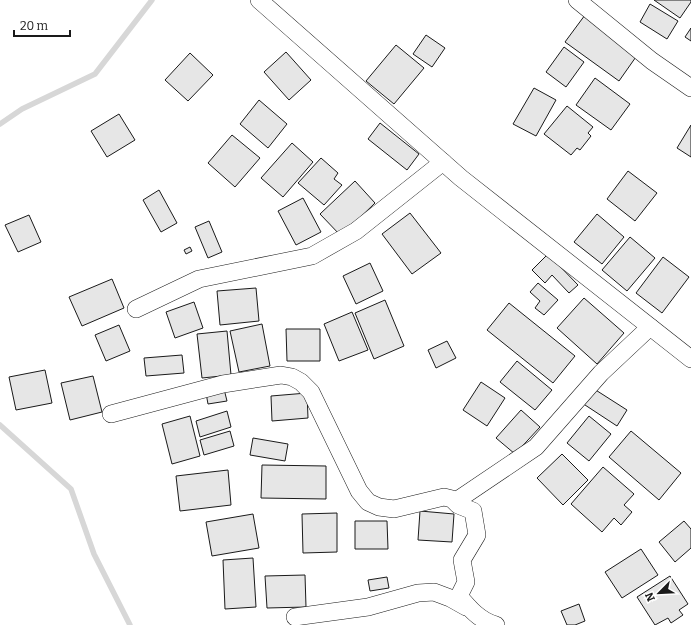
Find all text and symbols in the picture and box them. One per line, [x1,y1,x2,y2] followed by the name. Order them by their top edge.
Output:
[14,12,70,38] scale bar
[20,19,49,33] text: 20 m
[639,573,679,613] north arrow
[642,590,658,603] text: N

